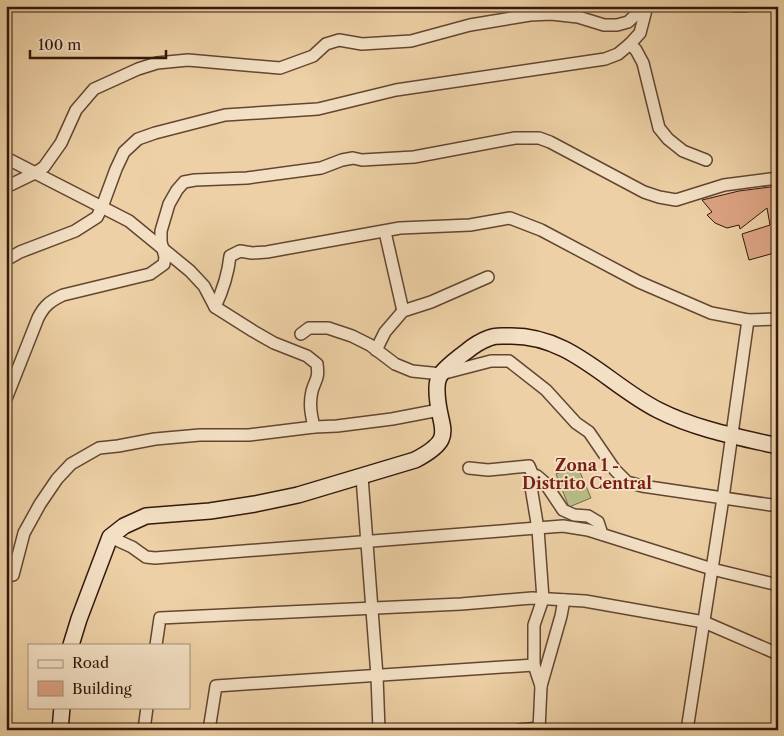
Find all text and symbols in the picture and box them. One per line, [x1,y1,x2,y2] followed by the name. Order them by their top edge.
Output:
[30,28,166,60] scale bar
[38,35,81,54] text: 100 m
[522,455,652,493] district label: Zona 1 - Distrito Central
[28,644,190,708] legend
[72,653,109,672] text: Road
[72,679,132,698] text: Building

